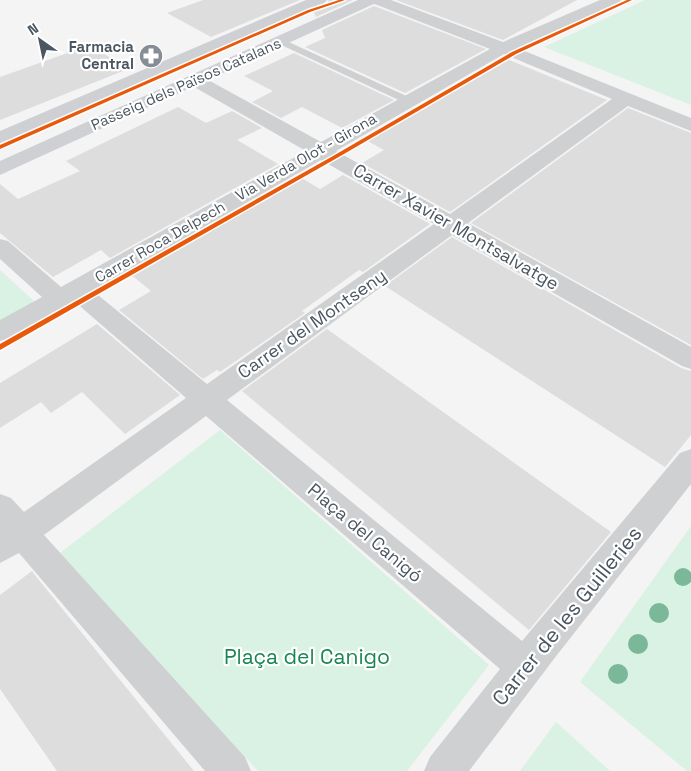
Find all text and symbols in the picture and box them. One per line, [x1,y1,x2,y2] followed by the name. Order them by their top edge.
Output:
[15,15,65,65] north arrow
[24,19,42,39] text: N
[88,33,284,134] street label: Passeig dels Països Catalans
[69,37,134,73] place label: Farmacia Central
[138,43,164,69] pharmacy icon: Farmacia Central
[232,108,380,205] street label: Via Verda Olot - Girona
[349,158,563,295] street label: Carrer Xavier Montsalvatge
[91,197,228,287] street label: Carrer Roca Delpech
[233,264,391,384] street label: Carrer del Montseny
[303,478,427,587] street label: Plaça del Canigó
[486,520,647,711] street label: Carrer de les Guilleries
[224,643,390,670] park label: Plaça del Canigo

